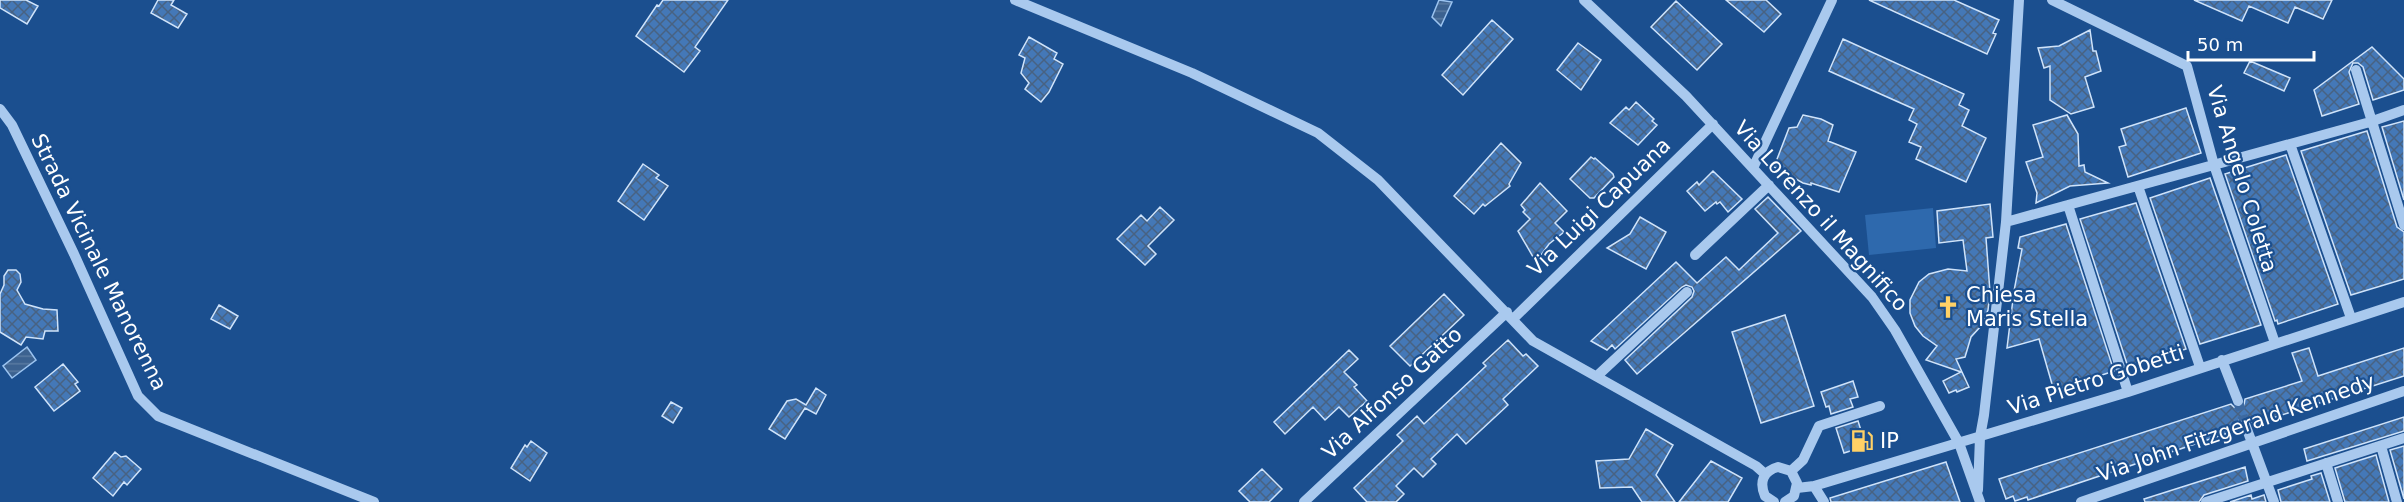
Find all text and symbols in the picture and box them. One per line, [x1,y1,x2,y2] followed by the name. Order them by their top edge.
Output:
[2188,24,2314,62] scale bar
[2197,34,2243,55] text: 50 m
[2202,83,2282,275] street label: Via Angelo Coletta
[1729,116,1913,316] street label: Via Lorenzo il Magnifico
[26,130,172,394] street label: Strada Vicinale Manorenna
[1523,133,1675,281] street label: Via Luigi Capuana
[1966,283,2088,331] place label: Chiesa Maris Stella
[1935,294,1961,320] church icon: Chiesa Maris Stella
[1317,322,1467,464] street label: Via Alfonso Gatto
[2005,340,2187,420] street label: Via Pietro Gobetti
[2094,369,2378,487] street label: Via John Fitzgerald Kennedy
[1849,428,1875,454] fuel station icon: IP
[1880,429,1899,453] place label: IP

